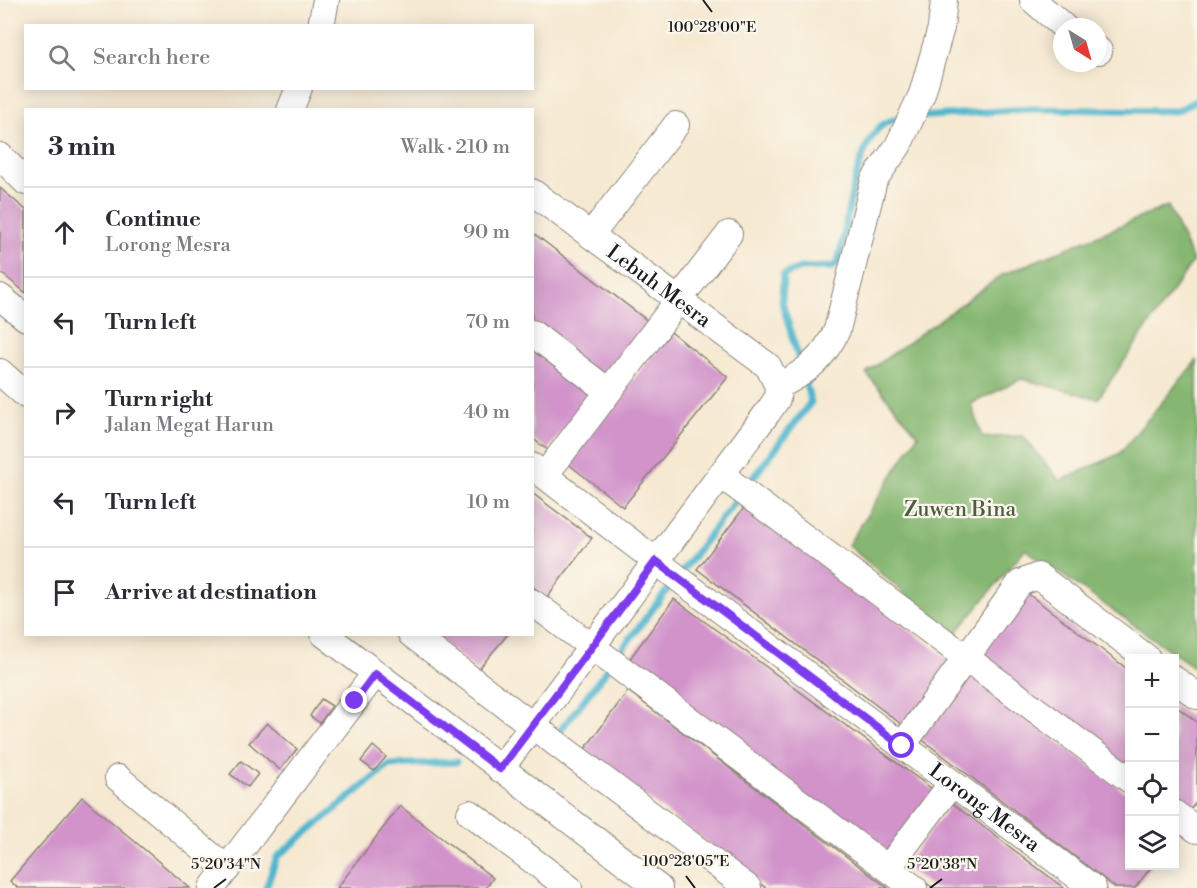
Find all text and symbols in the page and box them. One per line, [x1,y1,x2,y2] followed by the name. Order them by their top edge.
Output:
[668,18,756,37] text: 100°28'00"E
[1053,18,1107,72] north arrow
[24,24,534,90] search box
[45,41,78,74] icon: search
[93,44,210,71] text: Search here
[48,131,116,163] text: 3 min
[401,135,510,160] text: Walk · 210 m
[105,206,201,233] text: Continue
[48,216,81,249] icon: ahead
[463,220,510,245] text: 90 m
[105,233,231,258] text: Lorong Mesra
[601,239,716,334] street label: Lebuh Mesra
[48,306,81,339] icon: left
[105,309,196,336] text: Turn left
[466,310,510,335] text: 70 m
[105,386,213,413] text: Turn right
[48,396,81,429] icon: right
[463,400,510,425] text: 40 m
[105,413,274,438] text: Jalan Megat Harun
[48,486,81,519] icon: left
[105,489,196,516] text: Turn left
[467,490,510,515] text: 10 m
[904,497,1016,523] park label: Zuwen Bina
[48,576,81,609] icon: arrive
[105,579,317,606] text: Arrive at destination
[1125,654,1179,870] map controls
[1125,654,1179,708] button: +
[341,687,367,713] route end
[1125,708,1179,762] button: −
[888,732,914,758] route start
[923,758,1045,858] street label: Lorong Mesra
[1125,762,1179,816] button: locate
[1125,816,1179,870] button: layers
[643,852,729,871] text: 100°28'05"E
[191,855,261,874] text: 5°20'34"N
[907,855,977,874] text: 5°20'38"N

